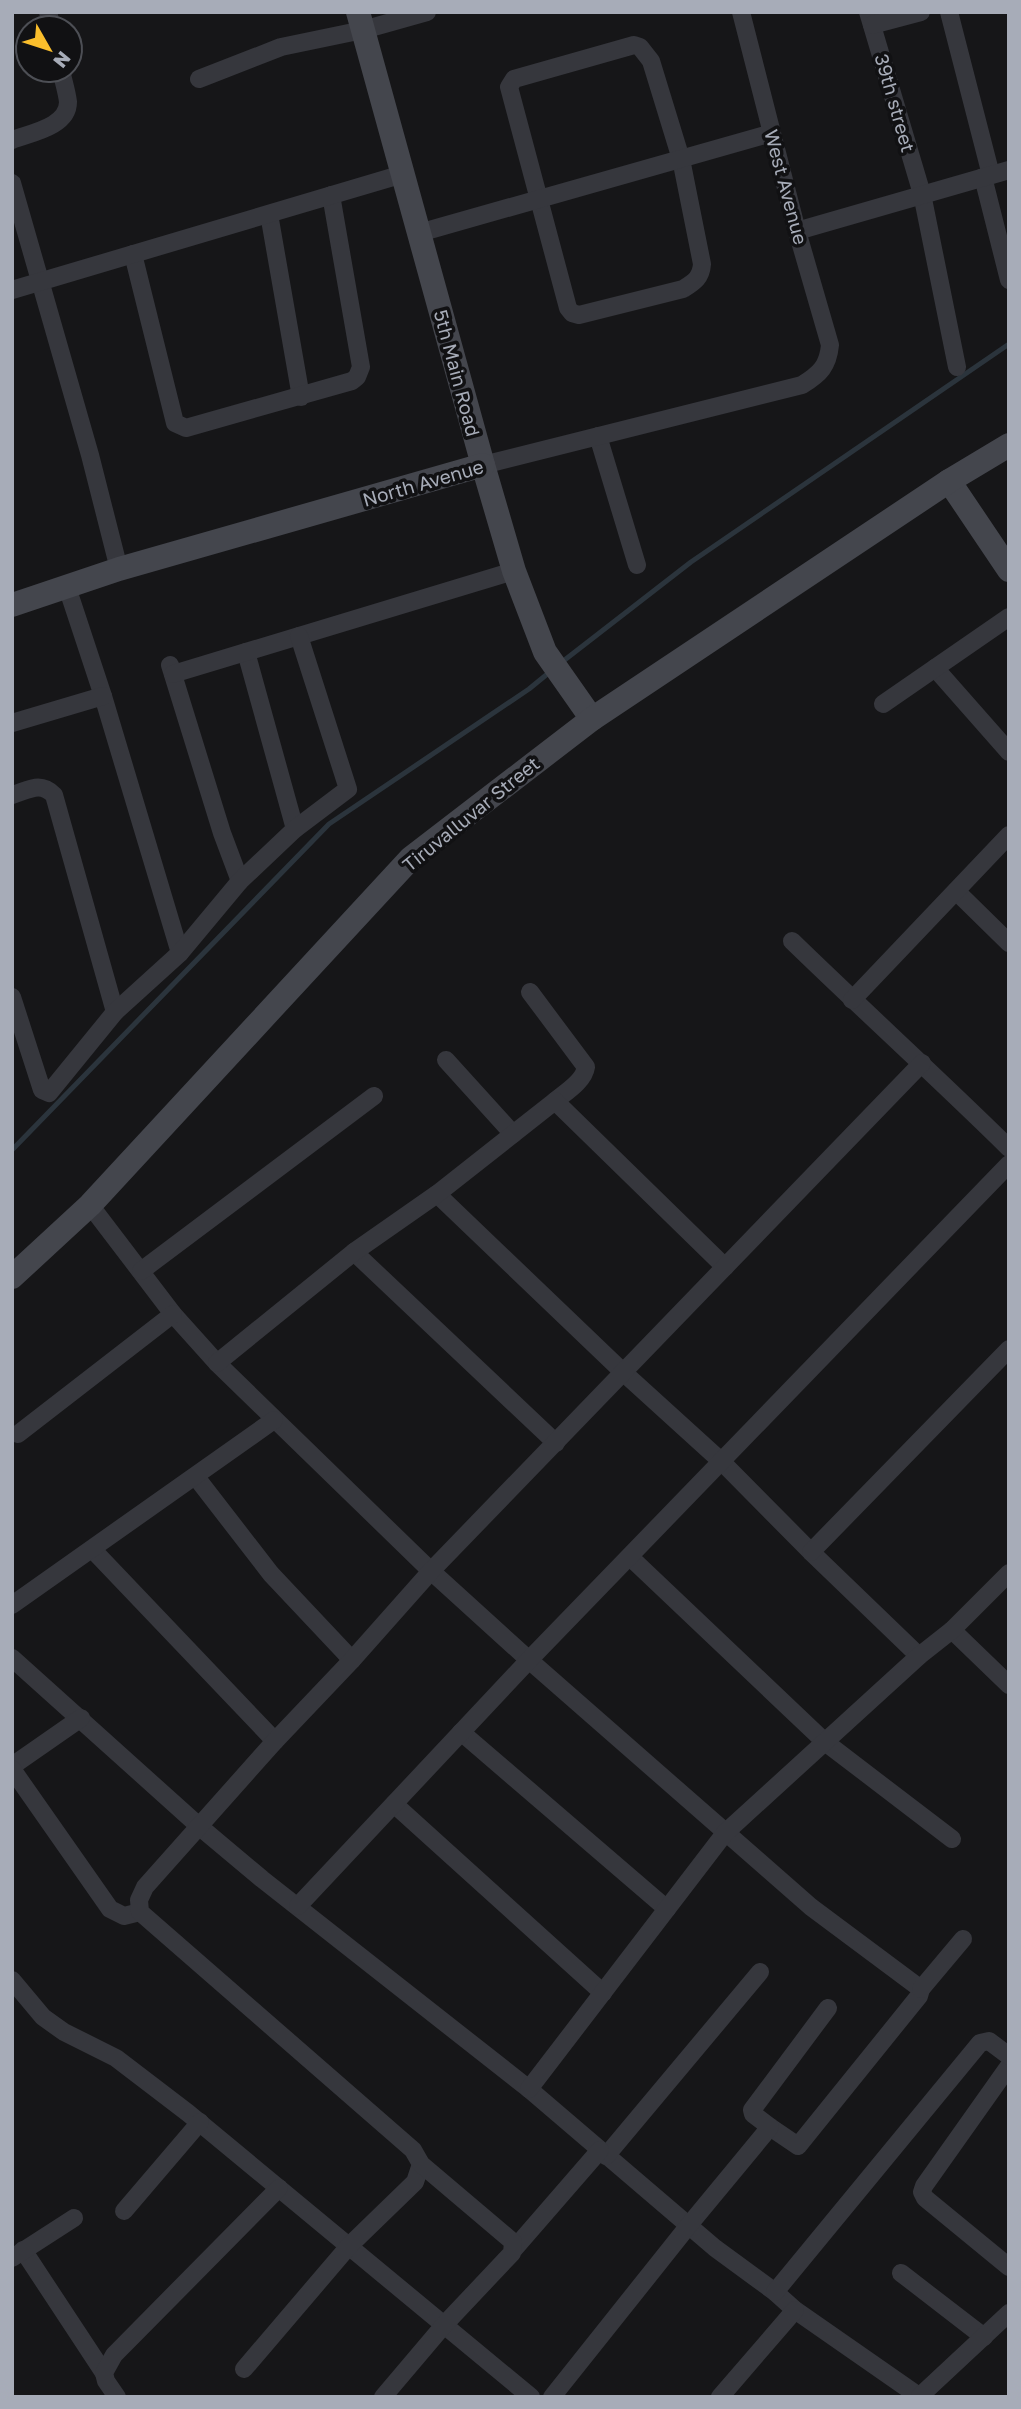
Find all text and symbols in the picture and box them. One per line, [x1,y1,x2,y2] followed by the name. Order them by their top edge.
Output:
[14,14,84,84] north arrow
[49,47,76,73] text: N
[870,51,920,155] street label: 39th street
[760,127,813,247] street label: West Avenue
[430,307,485,439] street label: 5th Main Road
[360,454,486,511] street label: North Avenue
[398,751,544,876] street label: Tiruvalluvar Street

